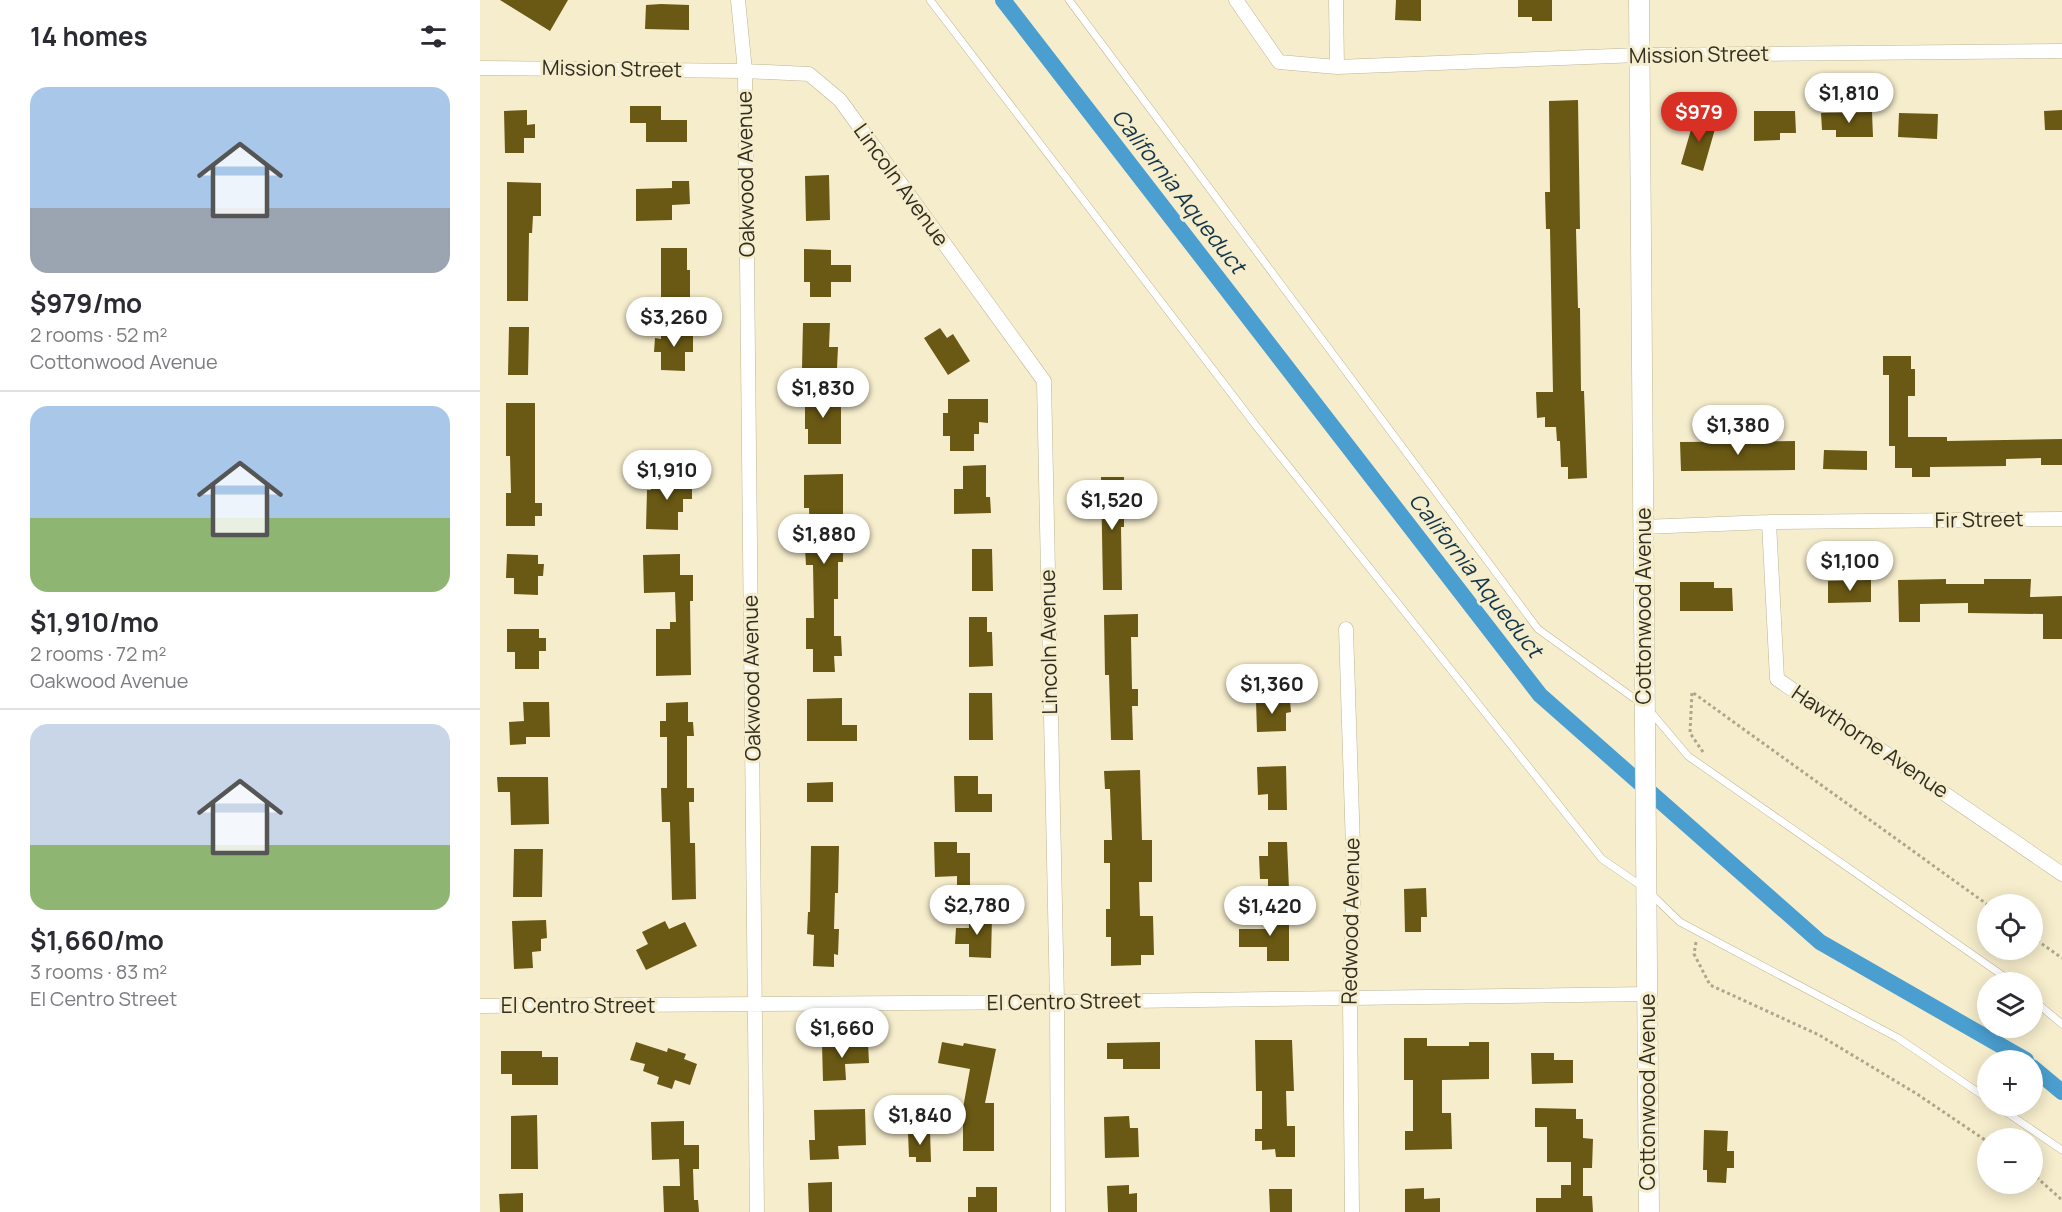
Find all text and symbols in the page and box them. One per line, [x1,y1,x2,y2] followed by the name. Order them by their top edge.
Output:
[30,18,148,54] text: 14 homes
[417,20,450,53] icon: filters
[1629,39,1769,69] street label: Mission Street
[542,53,682,83] street label: Mission Street
[1800,73,1898,124] pin: $1,810
[1819,79,1879,106] text: $1,810
[730,91,760,257] street label: Oakwood Avenue
[1663,92,1735,143] pin: $979
[1675,98,1723,125] text: $979
[1105,102,1254,281] water label: California Aqueduct
[848,117,956,251] street label: Lincoln Avenue
[186,126,294,234] icon: home
[30,285,142,321] text: $979/mo
[625,297,723,348] pin: $3,260
[640,303,708,330] text: $3,260
[30,321,167,348] text: 2 rooms · 52 m²
[30,348,218,375] text: Cottonwood Avenue
[774,368,872,419] pin: $1,830
[791,374,855,401] text: $1,830
[1689,405,1787,456] pin: $1,380
[1706,411,1770,438] text: $1,380
[186,445,294,553] icon: home
[618,450,716,501] pin: $1,910
[637,456,697,483] text: $1,910
[1063,480,1161,531] pin: $1,520
[1081,486,1143,513] text: $1,520
[1402,486,1551,665] water label: California Aqueduct
[1934,504,2024,534] street label: Fir Street
[1629,508,1657,705] street label: Cottonwood Avenue
[775,514,873,565] pin: $1,880
[792,520,856,547] text: $1,880
[1801,541,1899,592] pin: $1,100
[1820,547,1880,574] text: $1,100
[1033,569,1063,715] street label: Lincoln Avenue
[736,595,766,761] street label: Oakwood Avenue
[30,604,159,640] text: $1,910/mo
[30,640,166,667] text: 2 rooms · 72 m²
[1223,664,1321,715] pin: $1,360
[30,667,188,694] text: Oakwood Avenue
[1240,670,1304,697] text: $1,360
[1787,678,1954,804] street label: Hawthorne Avenue
[186,763,294,871] icon: home
[1335,837,1365,1005] street label: Redwood Avenue
[928,885,1026,936] pin: $2,780
[1221,886,1319,937] pin: $1,420
[944,891,1010,918] text: $2,780
[1238,892,1302,919] text: $1,420
[1977,894,2043,1194] map controls
[1977,894,2043,960] button: locate
[30,922,164,958] text: $1,660/mo
[30,958,167,985] text: 3 rooms · 83 m²
[1977,972,2043,1038] button: layers
[30,985,177,1012] text: El Centro Street
[986,986,1142,1016] street label: El Centro Street
[501,991,655,1019] street label: El Centro Street
[1633,994,1661,1191] street label: Cottonwood Avenue
[793,1008,891,1059] pin: $1,660
[810,1014,874,1041] text: $1,660
[1977,1050,2043,1116] button: +
[871,1095,969,1146] pin: $1,840
[888,1101,952,1128] text: $1,840
[1977,1128,2043,1194] button: −

